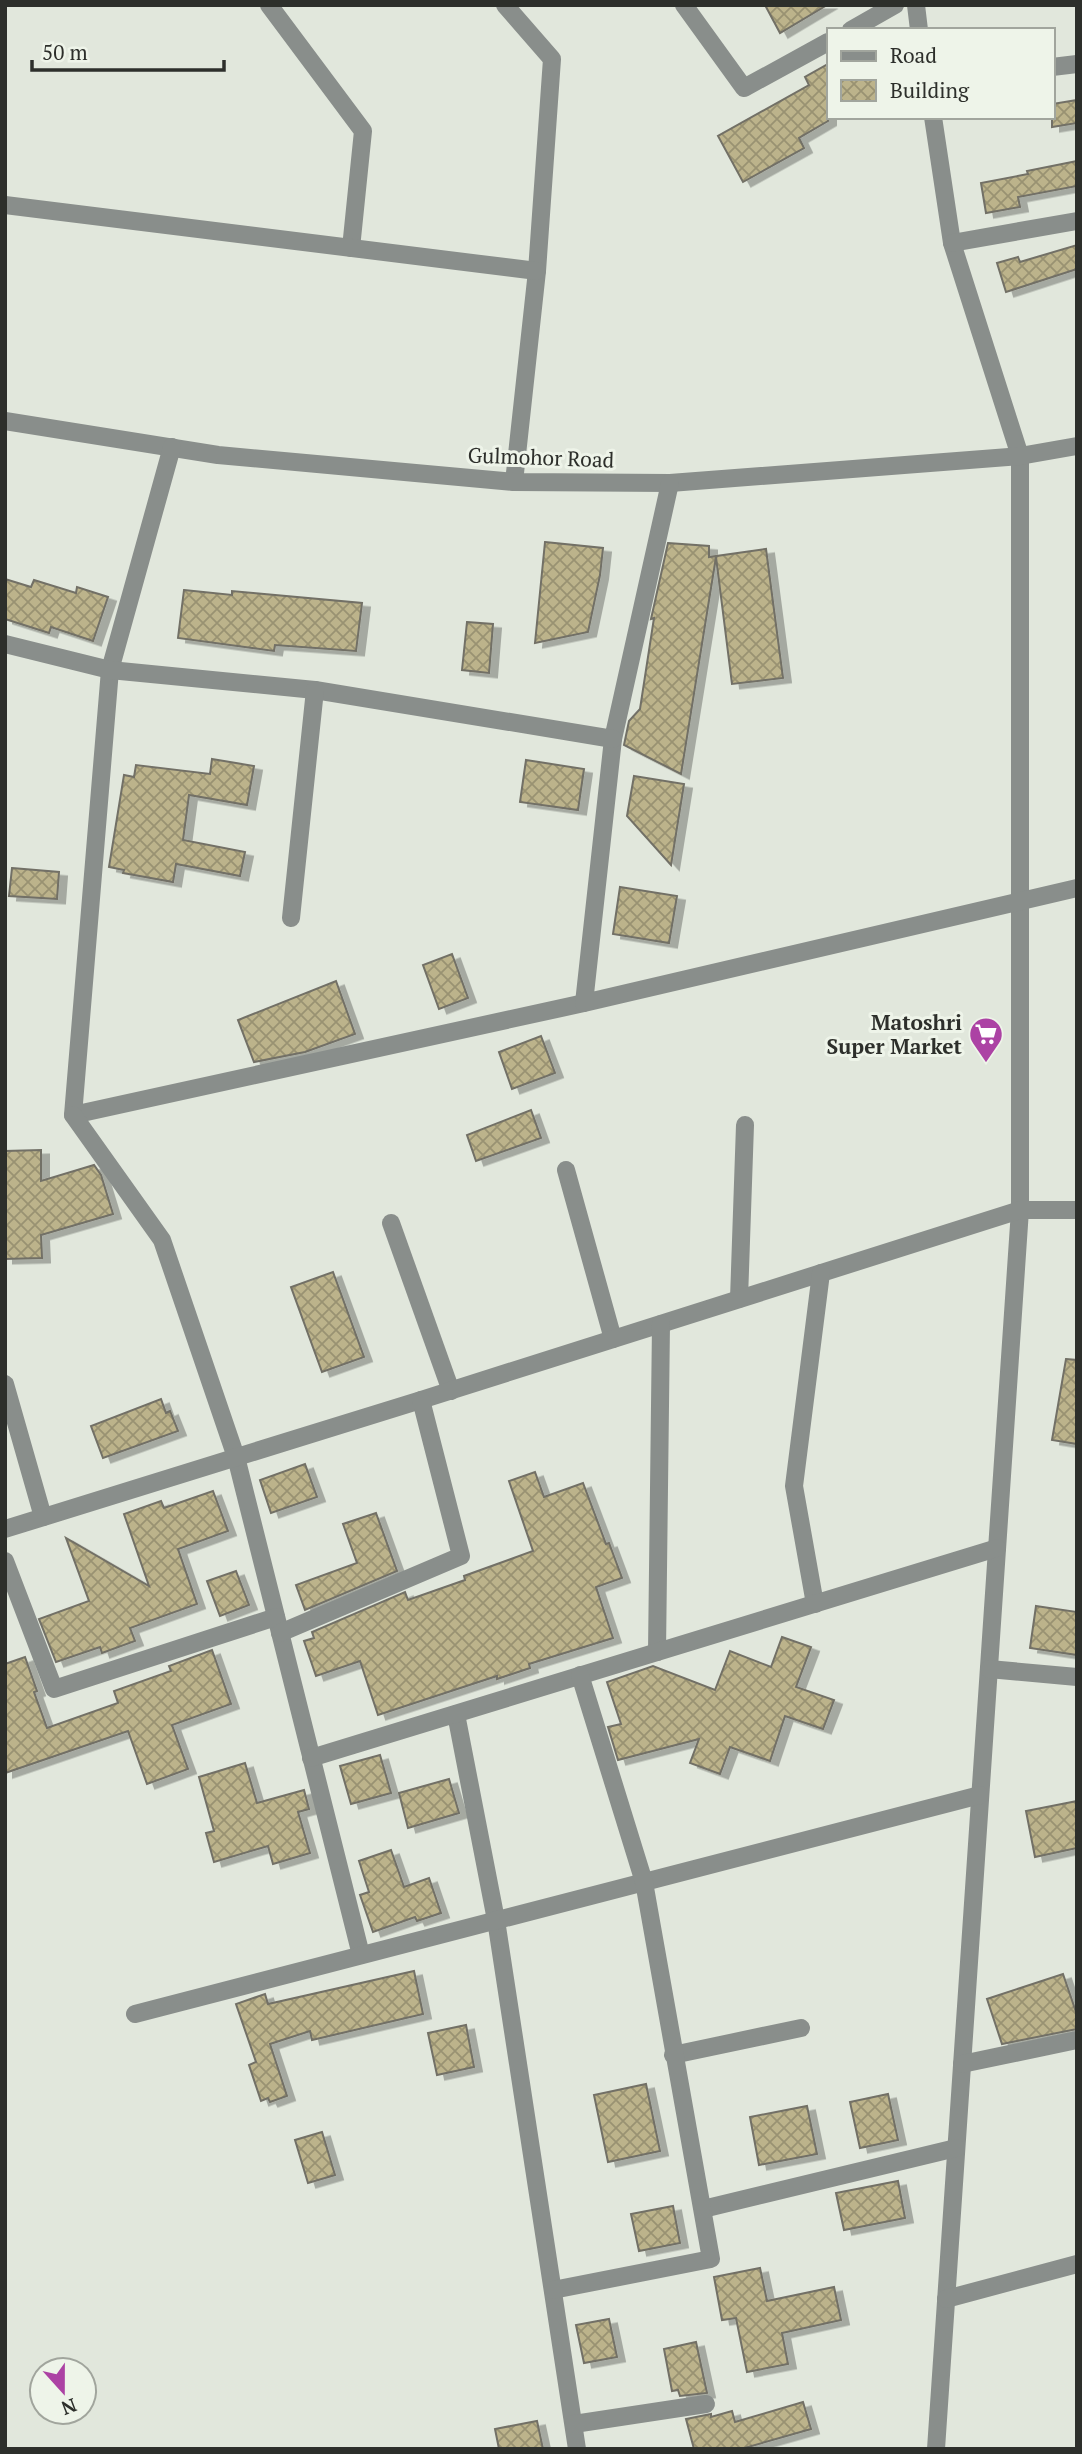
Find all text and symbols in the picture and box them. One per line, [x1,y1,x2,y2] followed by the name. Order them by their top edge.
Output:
[32,28,224,72] scale bar
[827,28,1054,119] legend
[42,38,88,66] text: 50 m
[890,41,937,69] text: Road
[890,76,970,104] text: Building
[467,440,615,474] street label: Gulmohor Road
[827,1008,963,1060] place label: Matoshri Super Market
[967,1015,1005,1064] supermarket icon: Matoshri Super Market
[28,2356,98,2426] north arrow
[58,2393,80,2422] text: N

